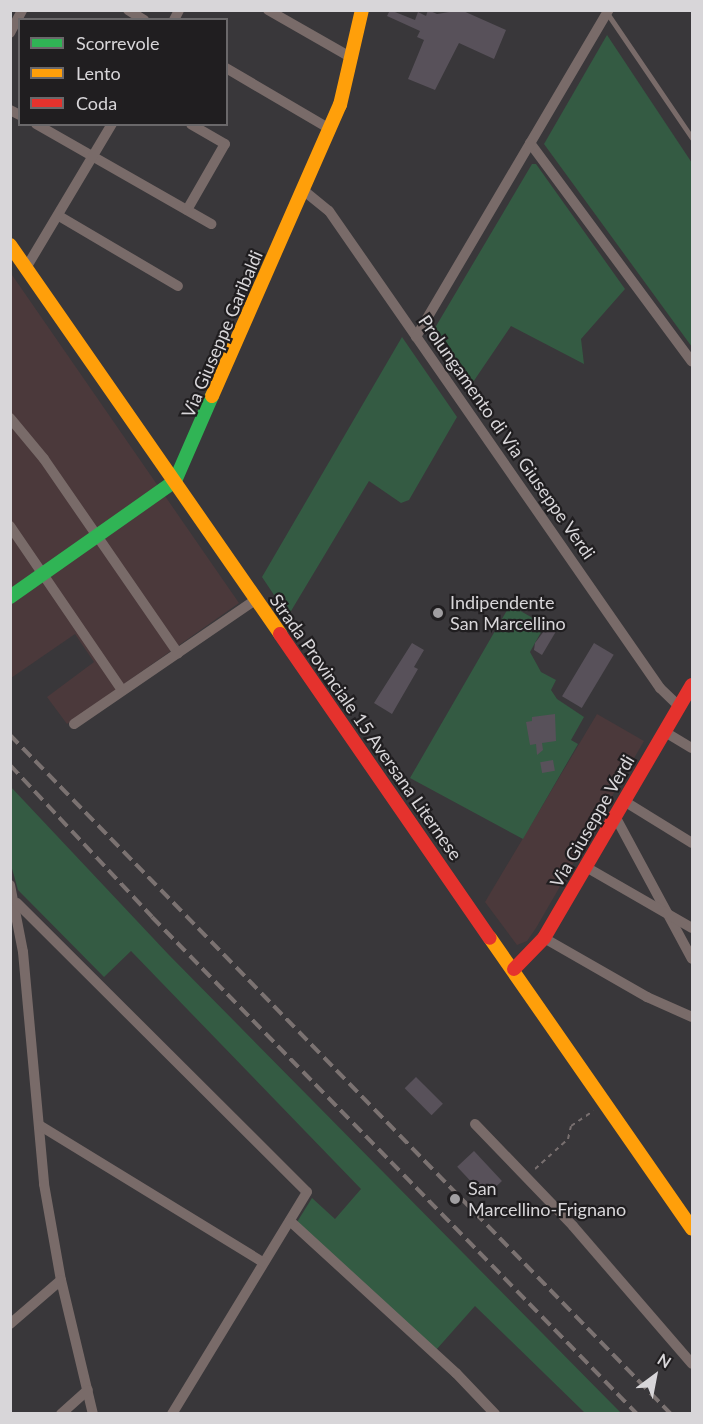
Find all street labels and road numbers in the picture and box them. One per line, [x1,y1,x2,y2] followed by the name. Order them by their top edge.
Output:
[177,247,267,421] street label: Via Giuseppe Garibaldi
[414,310,600,564] street label: Prolungamento di Via Giuseppe Verdi
[265,589,467,865] street label: Strada Provinciale 15 Aversana Liternese
[545,751,639,891] street label: Via Giuseppe Verdi

